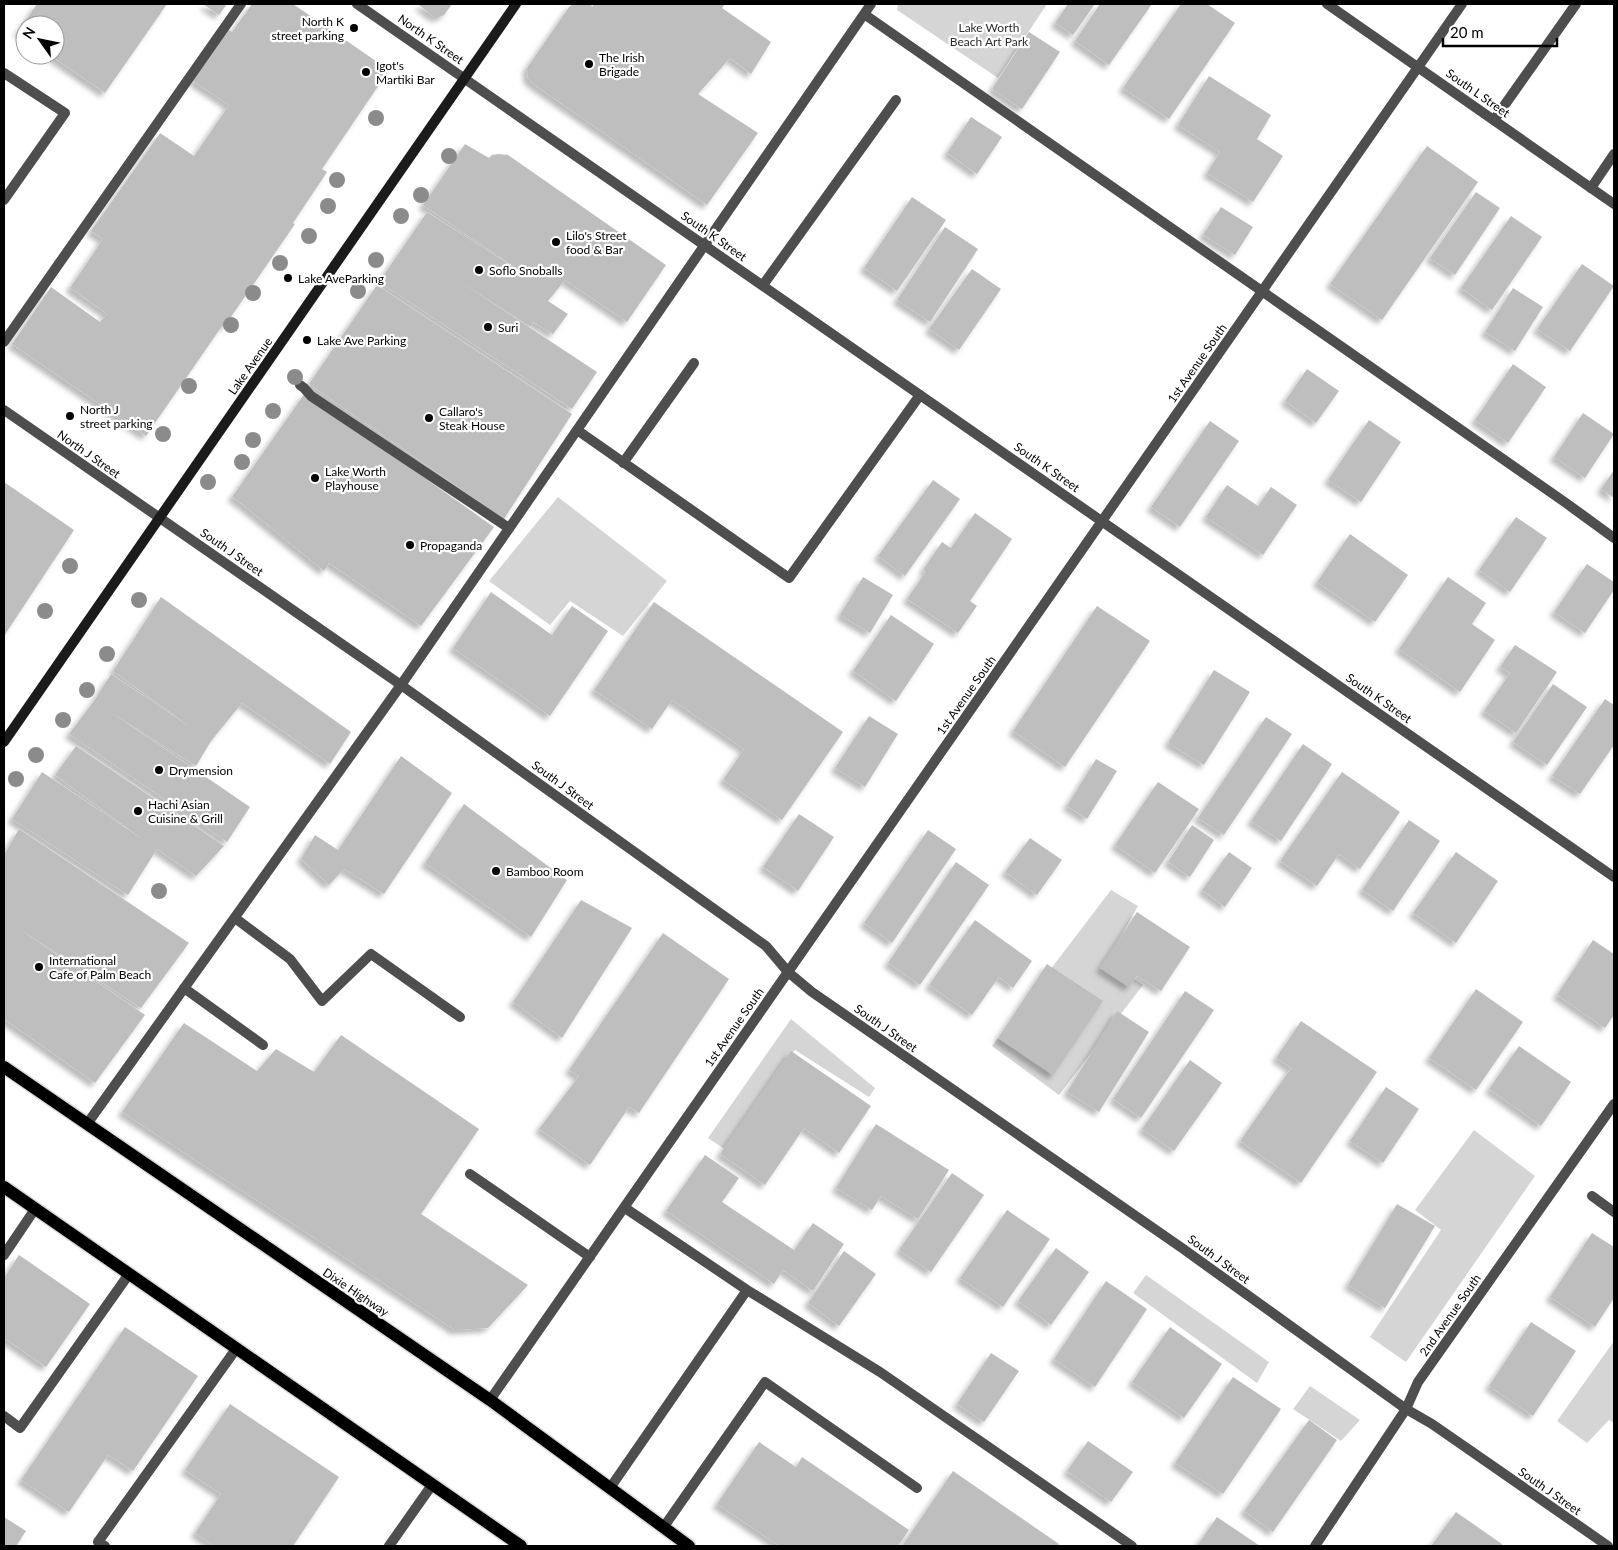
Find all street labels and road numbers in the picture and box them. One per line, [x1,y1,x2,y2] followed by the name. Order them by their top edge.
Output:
[395,11,467,68] street label: North K Street
[1443,65,1513,121] street label: South L Street
[678,208,750,265] street label: South K Street
[1164,321,1230,405] street label: 1st Avenue South
[225,334,275,398] street label: Lake Avenue
[55,427,124,482] street label: North J Street
[1011,439,1083,496] street label: South K Street
[198,525,267,580] street label: South J Street
[933,653,999,737] street label: 1st Avenue South
[1343,670,1415,727] street label: South K Street
[529,757,598,813] street label: South J Street
[701,985,767,1069] street label: 1st Avenue South
[852,1001,921,1056] street label: South J Street
[1185,1231,1254,1287] street label: South J Street
[320,1264,393,1320] street label: Dixie Highway
[1416,1271,1484,1359] street label: 2nd Avenue South
[1516,1464,1585,1519] street label: South J Street

